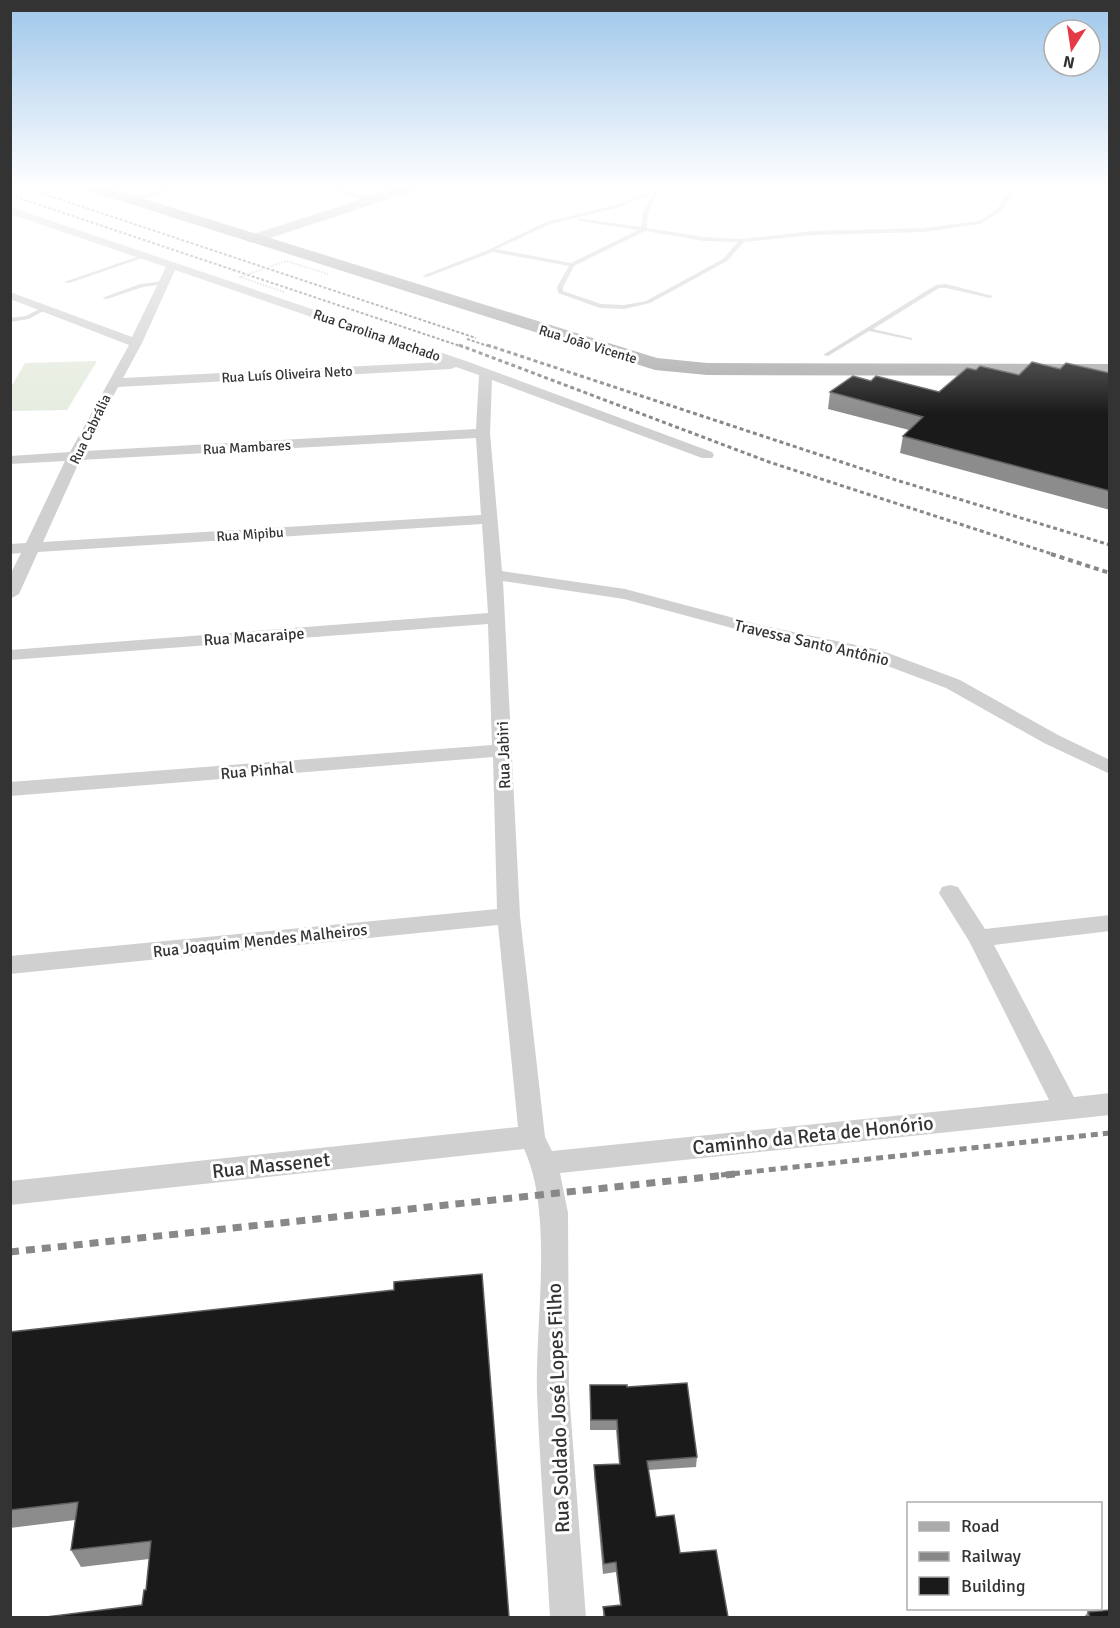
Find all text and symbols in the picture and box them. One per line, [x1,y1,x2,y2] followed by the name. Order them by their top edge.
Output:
[1042,18,1102,78] north arrow
[1062,51,1077,73] text: N
[311,306,443,365] street label: Rua Carolina Machado
[537,321,639,367] street label: Rua João Vicente
[221,363,353,386] street label: Rua Luís Oliveira Neto
[66,391,115,467] street label: Rua Cabrália
[203,437,291,458] street label: Rua Mambares
[216,524,284,545] street label: Rua Mipibu
[732,615,891,671] street label: Travessa Santo Antônio
[203,623,305,650] street label: Rua Macaraipe
[493,721,515,789] street label: Rua Jabiri
[220,758,295,784] street label: Rua Pinhal
[152,920,368,962] street label: Rua Joaquim Mendes Malheiros
[691,1110,935,1161] street label: Caminho da Reta de Honório
[211,1147,331,1184] street label: Rua Massenet
[542,1283,575,1533] street label: Rua Soldado José Lopes Filho
[907,1502,1102,1610] legend
[961,1515,1000,1537] text: Road
[961,1545,1022,1567] text: Railway
[961,1575,1025,1597] text: Building

